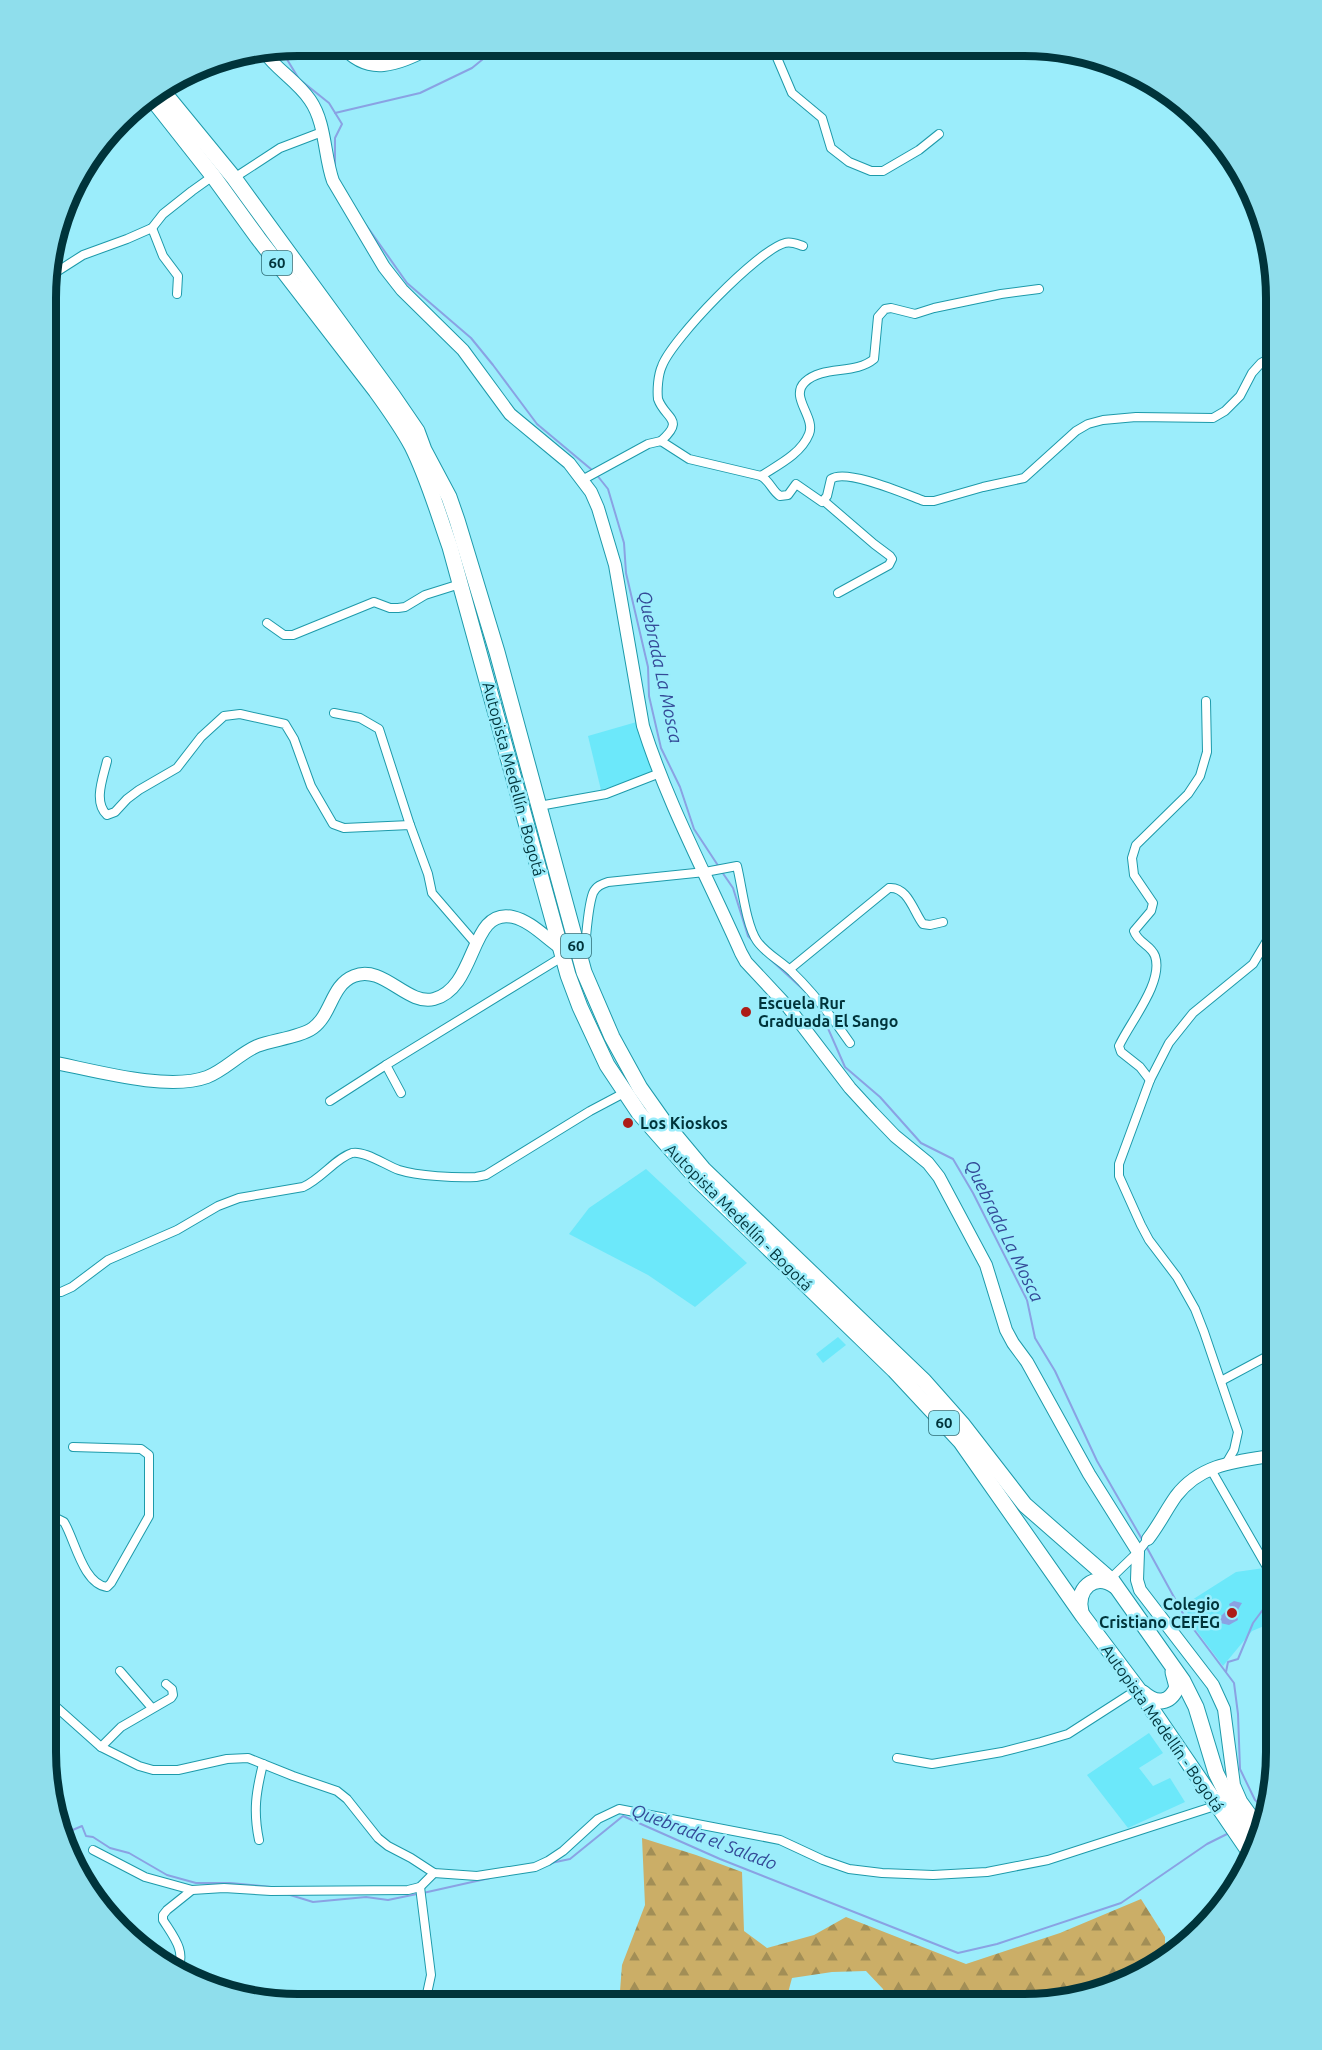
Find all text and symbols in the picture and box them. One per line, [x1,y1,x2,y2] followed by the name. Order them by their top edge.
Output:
[262,251,292,275] road number: 60
[634,589,687,745] water label: Quebrada La Mosca
[479,680,549,878] street label: Autopista Medellín - Bogotá
[561,934,591,958] road number: 60
[758,994,898,1030] place label: Escuela Rur Graduada El Sango
[739,1005,753,1019] marker: Escuela Rur Graduada El Sango
[640,1114,728,1132] place label: Los Kioskos
[621,1116,635,1130] marker: Los Kioskos
[662,1140,816,1294] street label: Autopista Medellín - Bogotá
[961,1156,1048,1305] water label: Quebrada La Mosca
[929,1411,959,1435] road number: 60
[1099,1595,1220,1631] place label: Colegio Cristiano CEFEG
[1225,1606,1239,1620] marker: Colegio Cristiano CEFEG
[1098,1641,1228,1815] street label: Autopista Medellín - Bogotá
[628,1799,780,1874] water label: Quebrada el Salado

